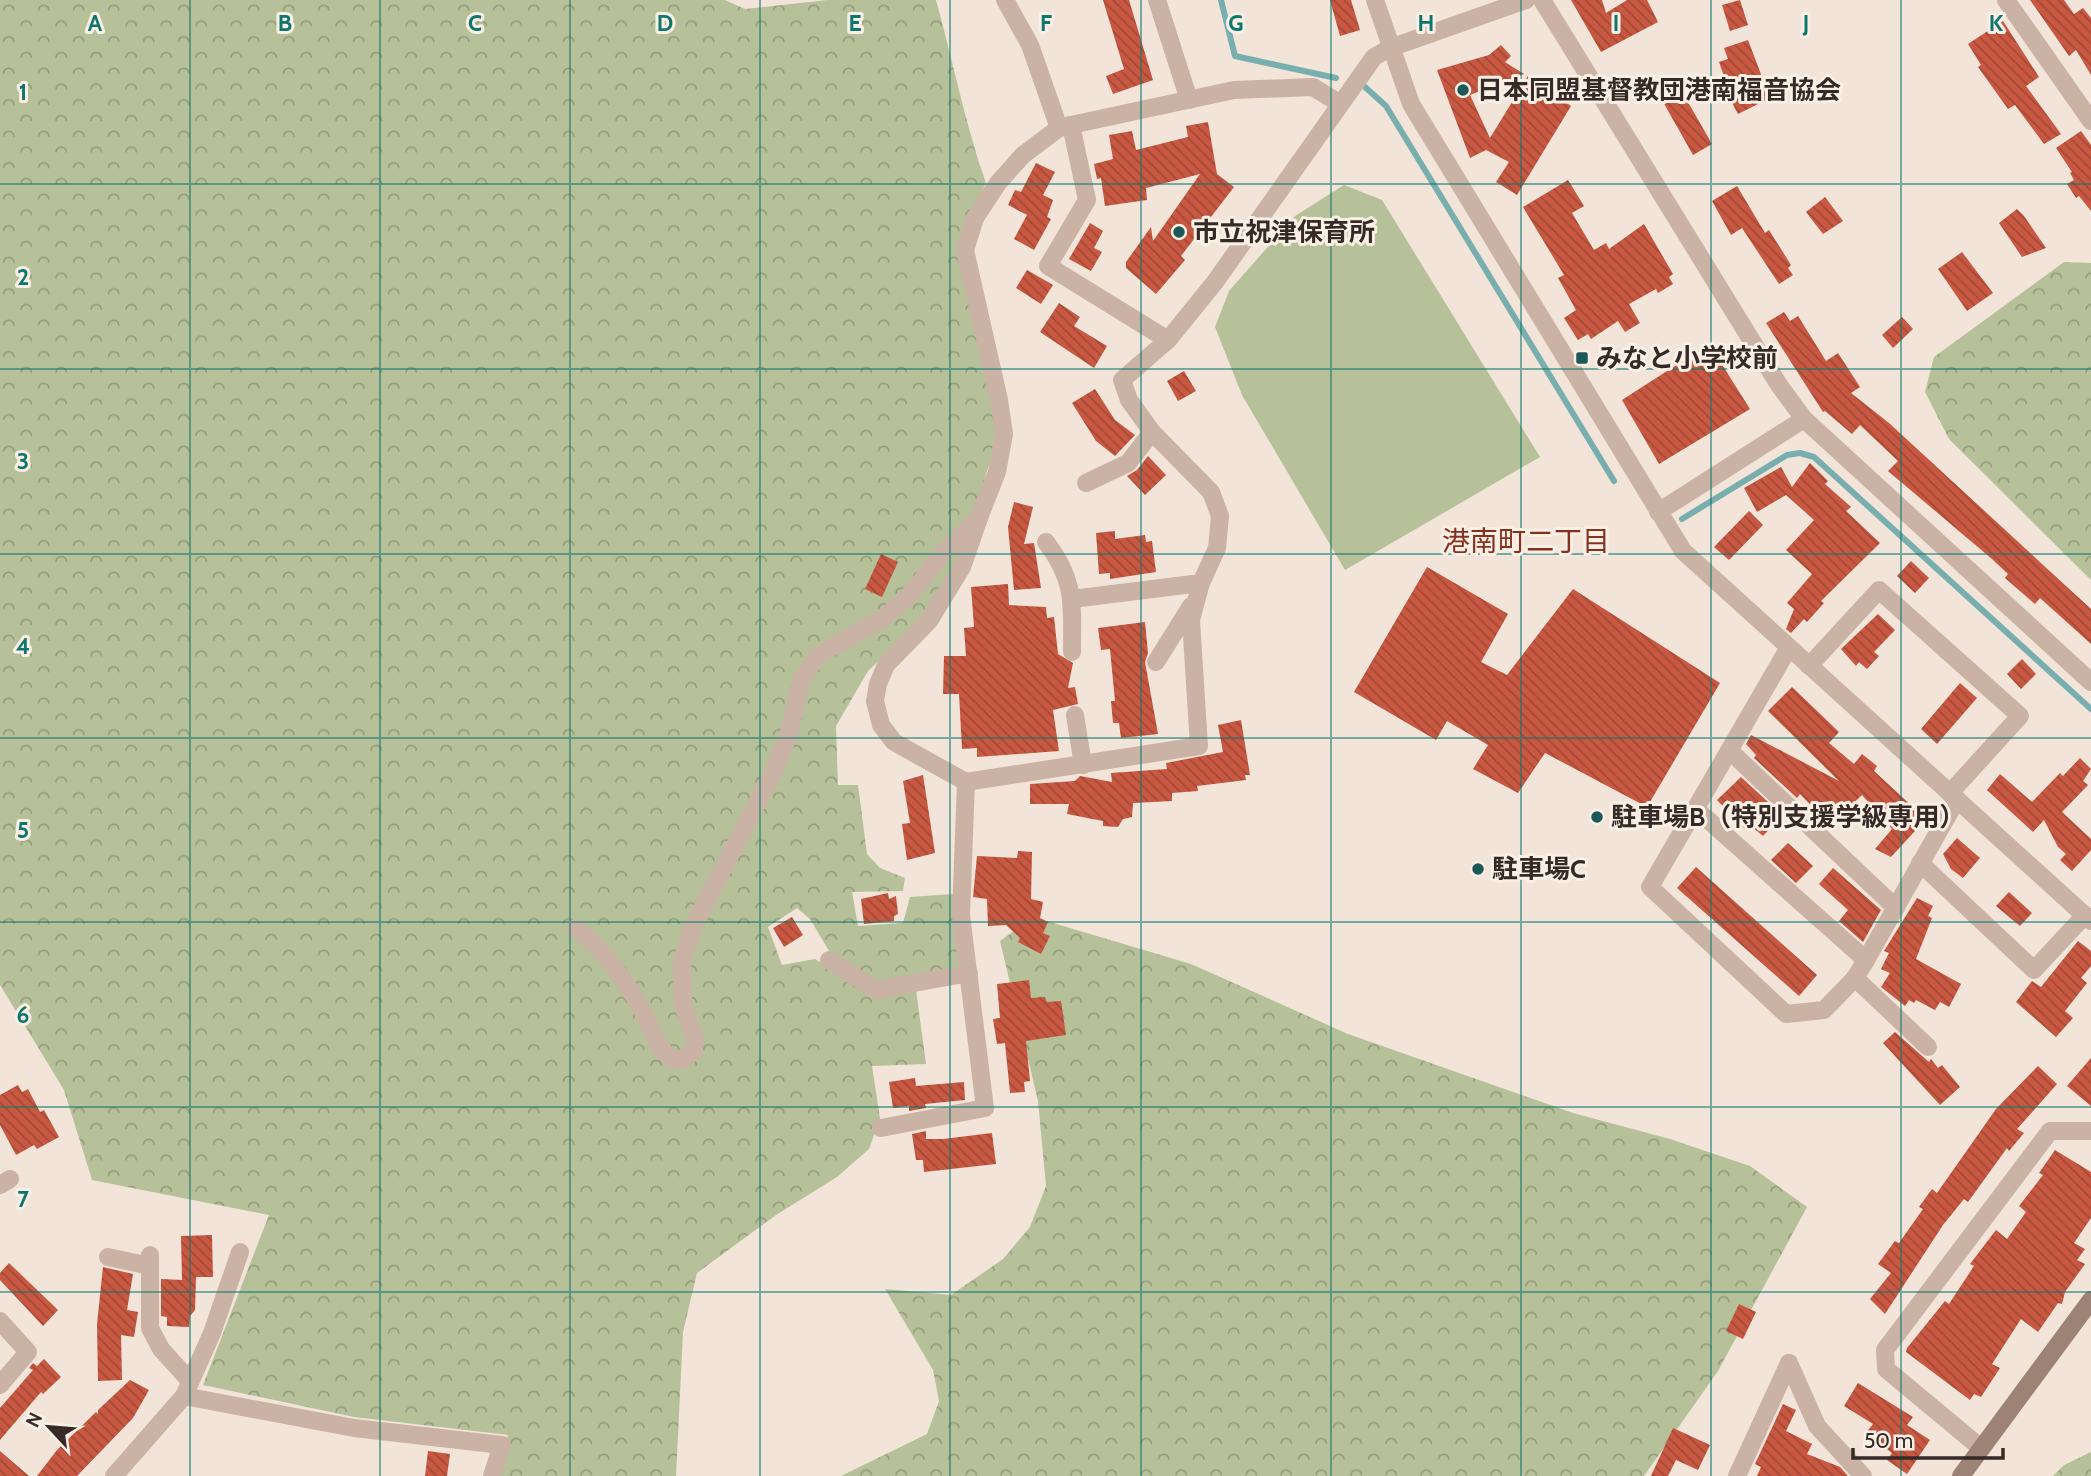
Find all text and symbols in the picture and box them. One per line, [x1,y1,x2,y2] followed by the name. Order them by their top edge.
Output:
[88,9,103,37] text: A
[278,9,292,37] text: B
[468,9,482,37] text: C
[657,9,673,37] text: D
[848,9,862,37] text: E
[1040,9,1052,37] text: F
[1228,9,1244,37] text: G
[1418,9,1434,37] text: H
[1613,9,1619,37] text: I
[1802,9,1809,37] text: J
[1989,9,2004,37] text: K
[1477,74,1841,106] place label: 日本同盟基督教団港南福音協会
[19,78,27,106] text: 1
[1455,82,1471,98] marker: 日本同盟基督教団港南福音協会
[1193,216,1375,248] place label: 市立祝津保育所
[1171,224,1187,240] marker: 市立祝津保育所
[17,263,29,291] text: 2
[1596,342,1778,374] place label: みなと小学校前
[1574,350,1590,366] marker: みなと小学校前
[17,447,29,475] text: 3
[1442,524,1610,558] district label: 港南町二丁目
[16,632,30,660] text: 4
[1611,801,1965,833] place label: 駐車場B（特別支援学級専用）
[1589,809,1605,825] marker: 駐車場B（特別支援学級専用）
[17,816,29,844] text: 5
[1492,853,1586,885] place label: 駐車場C
[1470,861,1486,877] marker: 駐車場C
[17,1001,29,1029] text: 6
[17,1185,29,1213] text: 7
[14,1392,84,1462] north arrow
[21,1409,47,1431] text: N
[1853,1416,2004,1460] scale bar
[1864,1428,1913,1453] text: 50 m

